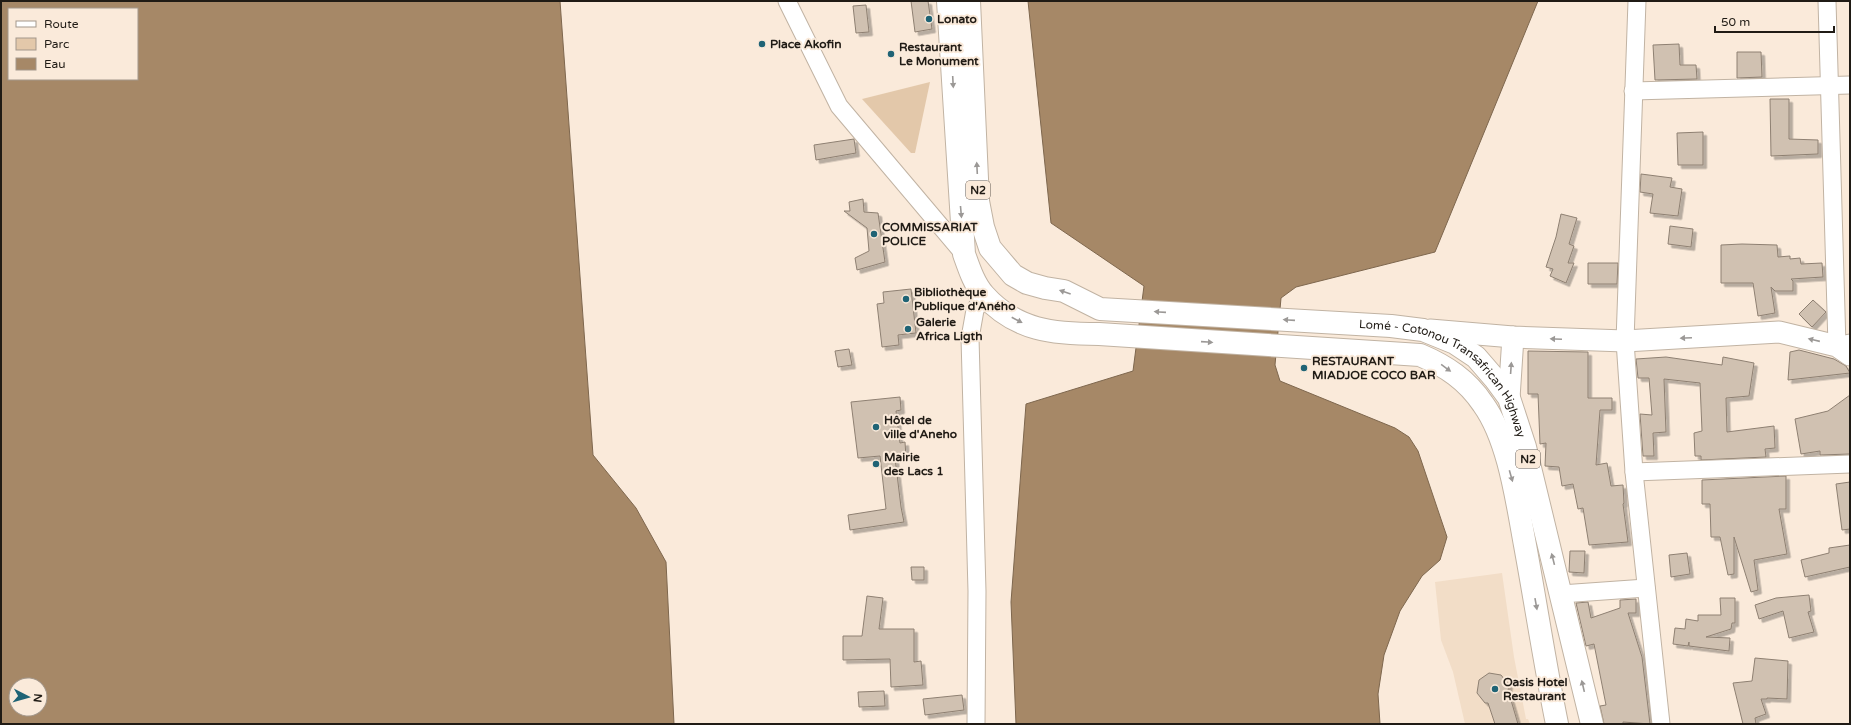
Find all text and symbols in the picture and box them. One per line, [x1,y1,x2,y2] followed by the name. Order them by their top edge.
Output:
[8,8,138,80] legend
[1715,8,1834,34] scale bar
[937,12,977,26] place label: Lonato
[924,14,934,24] marker: Lonato
[1721,15,1750,29] text: 50 m
[44,17,79,31] text: Route
[44,37,69,51] text: Parc
[770,37,842,51] place label: Place Akofin
[757,39,767,49] marker: Place Akofin
[899,40,979,68] place label: Restaurant Le Monument
[886,49,896,59] marker: Restaurant Le Monument
[44,57,66,71] text: Eau
[949,76,956,88] one-way arrow
[973,162,980,174] one-way arrow
[966,181,990,199] road number: N2
[957,206,964,218] one-way arrow
[882,220,978,248] place label: COMMISSARIAT POLICE
[869,229,879,239] marker: COMMISSARIAT POLICE
[914,285,1015,314] place label: Bibliothèque Publique d'Aného
[1058,289,1070,295] one-way arrow
[901,294,911,304] marker: Bibliothèque Publique d'Aného
[1154,309,1166,316] one-way arrow
[916,315,983,344] place label: Galerie Africa Ligth
[1011,317,1023,324] one-way arrow
[1283,317,1295,324] one-way arrow
[1358,317,1529,440] street label: Lomé - Cotonou Transafrican Highway
[903,324,913,334] marker: Galerie Africa Ligth
[1680,334,1692,341] one-way arrow
[1550,335,1562,342] one-way arrow
[1808,337,1821,343] one-way arrow
[1201,338,1213,345] one-way arrow
[1312,354,1436,382] place label: RESTAURANT MIADJOE COCO BAR
[1508,362,1515,374] one-way arrow
[1299,363,1309,373] marker: RESTAURANT MIADJOE COCO BAR
[1441,364,1451,372] one-way arrow
[884,413,957,441] place label: Hôtel de ville d'Aneho
[871,422,881,432] marker: Hôtel de ville d'Aneho
[884,450,944,478] place label: Mairie des Lacs 1
[1516,450,1540,468] road number: N2
[871,459,881,469] marker: Mairie des Lacs 1
[1508,470,1514,482] one-way arrow
[1550,553,1556,565] one-way arrow
[1533,598,1539,610] one-way arrow
[1503,675,1567,703] place label: Oasis Hotel Restaurant
[8,677,48,717] north arrow
[1579,680,1585,692] one-way arrow
[1490,684,1500,694] marker: Oasis Hotel Restaurant
[31,693,44,703] text: N

